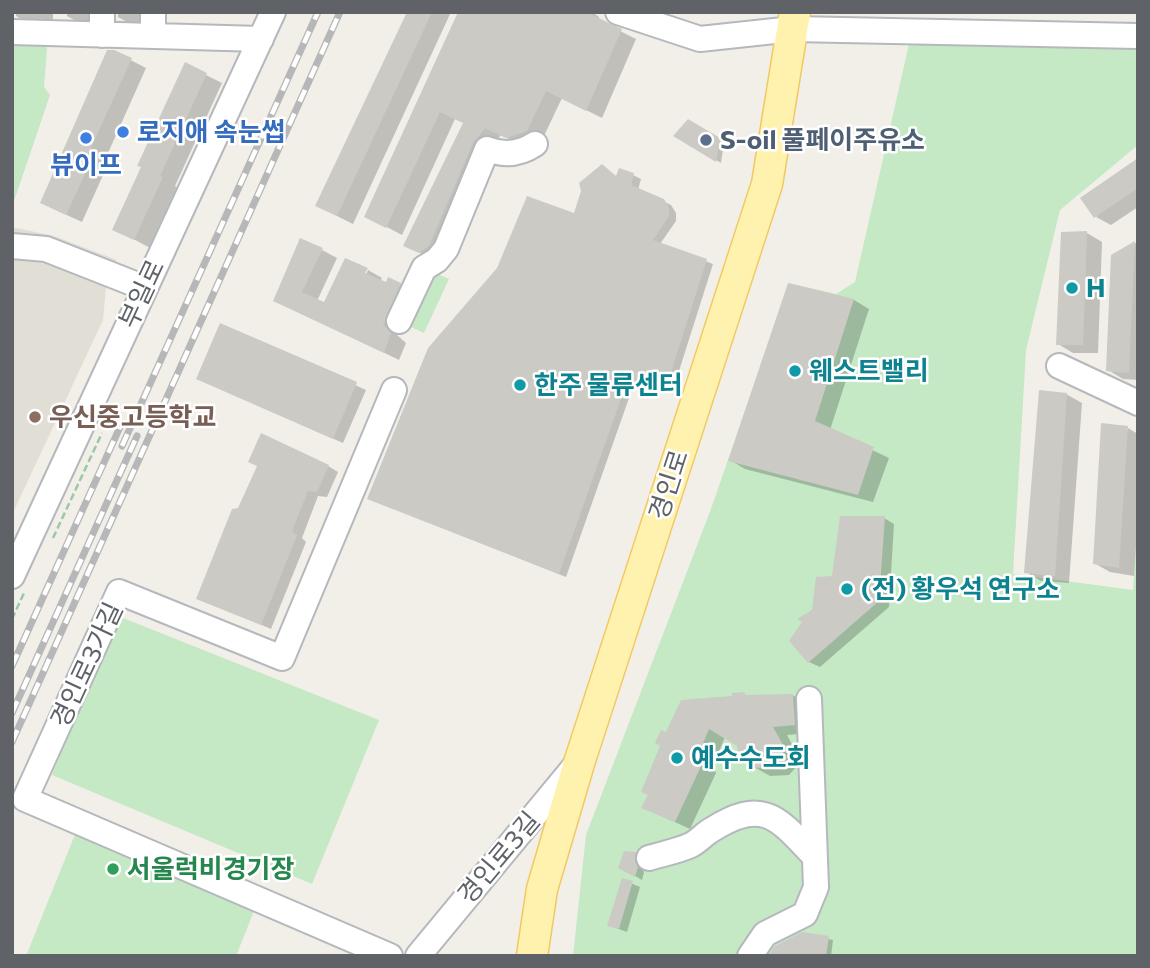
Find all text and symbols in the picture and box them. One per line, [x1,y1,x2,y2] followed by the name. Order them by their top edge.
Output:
[137,116,285,148] place label: 로지애 속눈썹
[115,124,131,140] marker: 로지애 속눈썹
[720,124,925,156] place label: S-oil 풀페이주유소
[78,130,94,146] marker: 뷰이프
[698,132,714,148] marker: S-oil 풀페이주유소
[50,149,122,181] place label: 뷰이프
[113,255,171,333] street label: 부일로
[1086,272,1105,304] place label: H
[1064,280,1080,296] marker: H
[809,355,929,387] place label: 웨스트밸리
[787,363,803,379] marker: 웨스트밸리
[534,369,682,401] place label: 한주 물류센터
[512,377,528,393] marker: 한주 물류센터
[49,401,216,433] place label: 우신중고등학교
[27,409,43,425] marker: 우신중고등학교
[643,446,695,524] street label: 경인로
[861,573,1060,605] place label: (전) 황우석 연구소
[839,581,855,597] marker: (전) 황우석 연구소
[44,597,130,733] street label: 경인로3가길
[691,742,811,774] place label: 예수수도회
[669,750,685,766] marker: 예수수도회
[452,806,546,910] street label: 경인로3길
[127,853,294,885] place label: 서울럭비경기장
[105,861,121,877] marker: 서울럭비경기장

